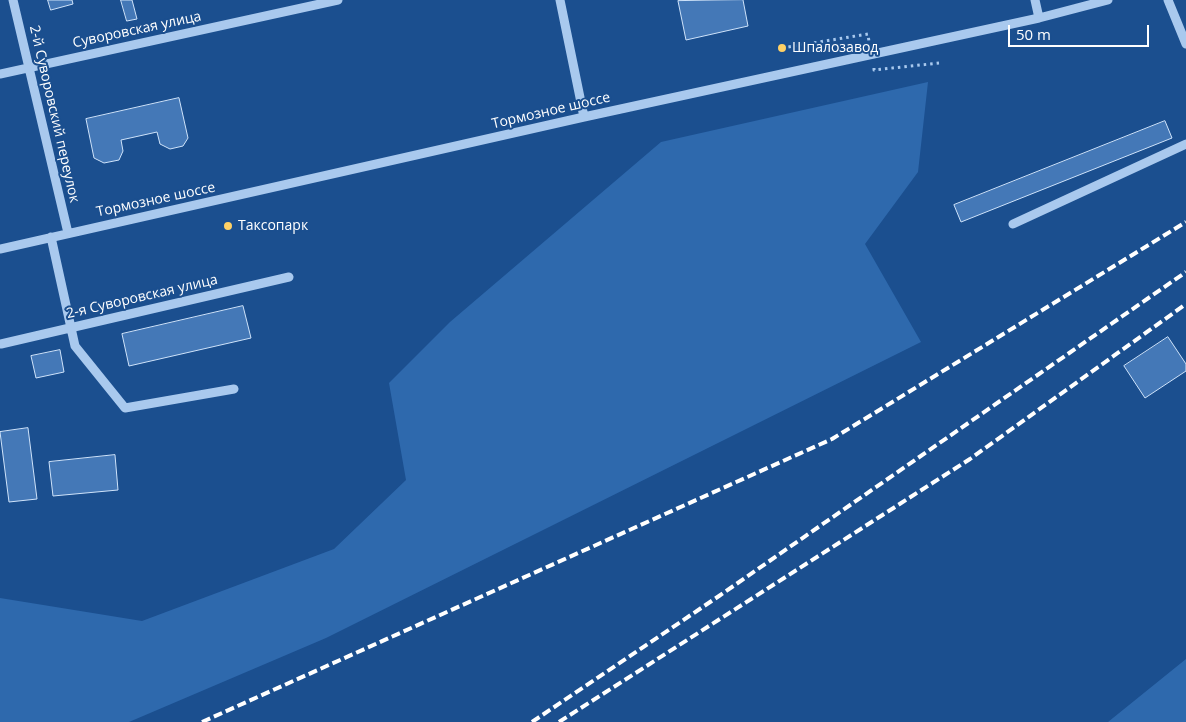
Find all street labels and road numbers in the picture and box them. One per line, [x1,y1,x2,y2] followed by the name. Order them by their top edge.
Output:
[71,8,203,52] street label: Суворовская улица
[25,24,83,204] street label: 2-й Суворовский переулок
[490,89,612,133] street label: Тормозное шоссе
[95,179,217,221] street label: Тормозное шоссе
[65,271,219,323] street label: 2-я Суворовская улица

